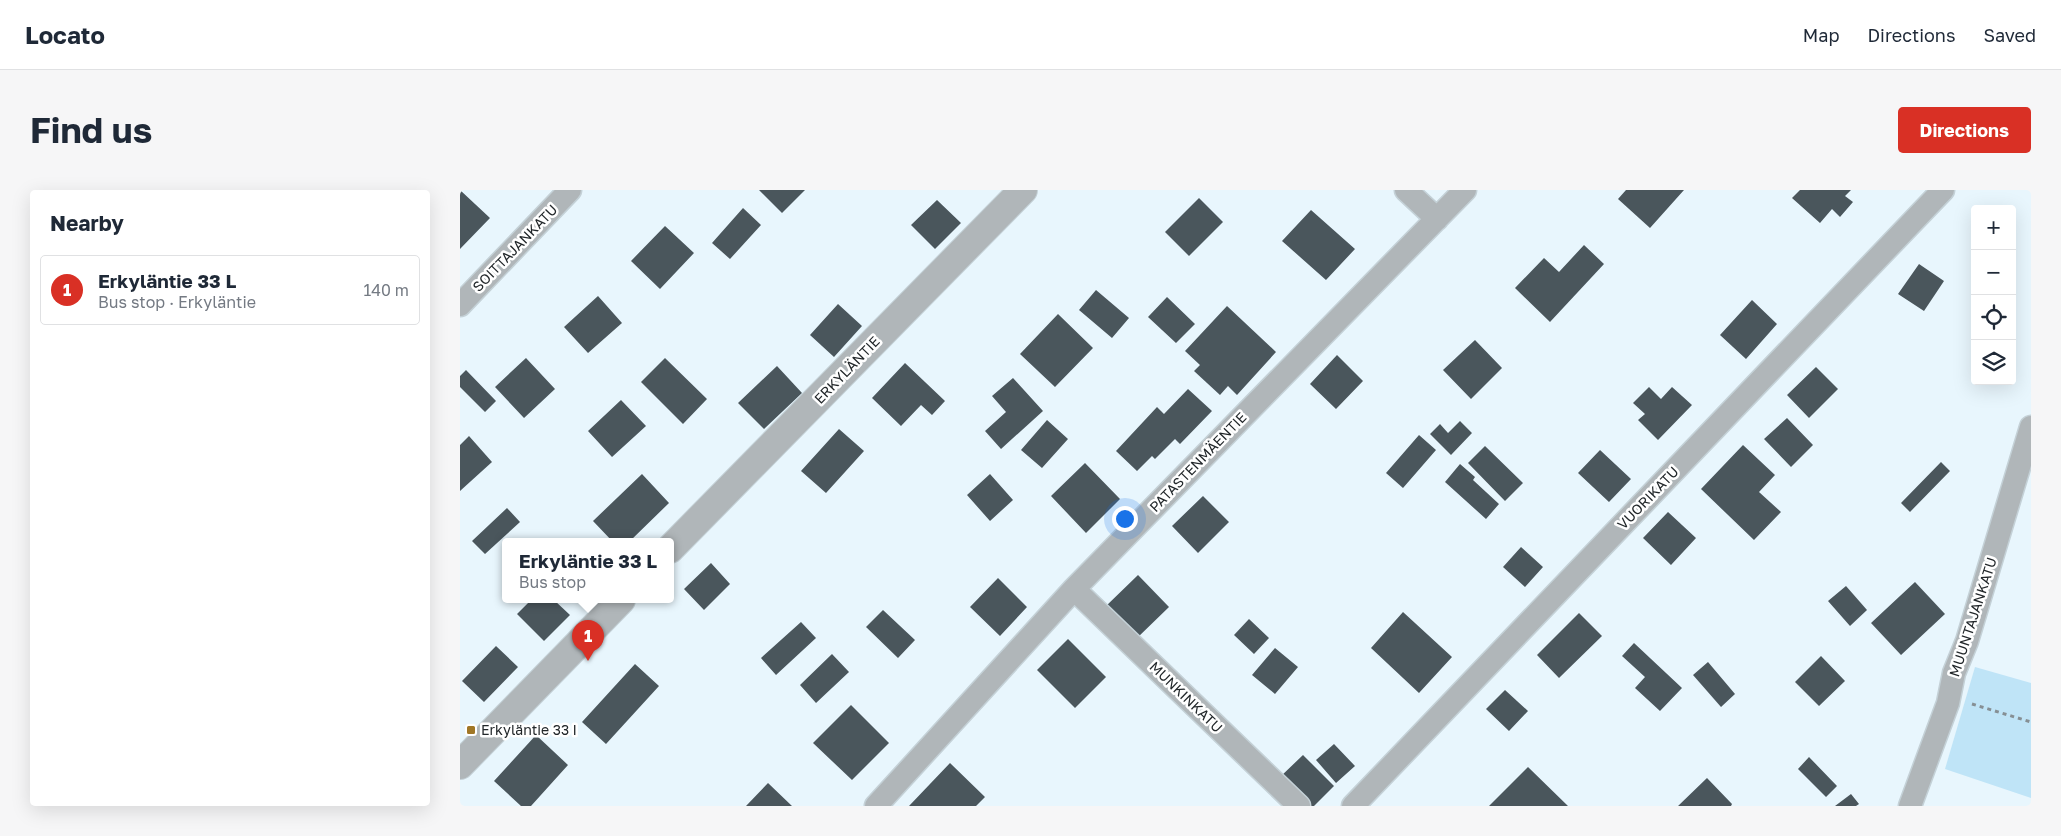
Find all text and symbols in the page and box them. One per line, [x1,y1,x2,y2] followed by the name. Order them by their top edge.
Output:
[25,20,105,49] text: Locato
[1803,24,1839,46] text: Map
[1867,24,1955,46] text: Directions
[1983,24,2036,46] text: Saved
[1898,107,2031,153] button: Directions
[30,109,152,151] text: Find us
[469,201,561,295] street label: SOITTAJANKATU
[1971,205,2016,385] map controls
[1971,205,2016,250] button: +
[50,210,124,236] text: Nearby
[1971,250,2016,295] button: −
[98,269,236,292] text: Erkyläntie 33 L
[63,280,71,300] text: 1
[363,280,409,300] text: 140 m
[98,292,256,312] text: Bus stop · Erkyläntie
[1971,295,2016,340] button: locate
[810,333,883,407] street label: ERKYLÄNTIE
[1971,340,2016,385] button: layers
[1146,408,1250,515] street label: PATASTENMÄENTIE
[1613,463,1682,533] street label: VUORIKATU
[1112,506,1138,532] your location
[502,538,674,603] popup
[519,549,657,572] text: Erkyläntie 33 L
[1945,555,2000,679] street label: MUUNTAJANKATU
[519,572,586,592] text: Bus stop
[572,620,604,661] pin: 1
[1146,658,1226,736] street label: MUNKINKATU
[481,721,577,738] place label: Erkyläntie 33 I
[465,724,477,736] marker: Erkyläntie 33 I

